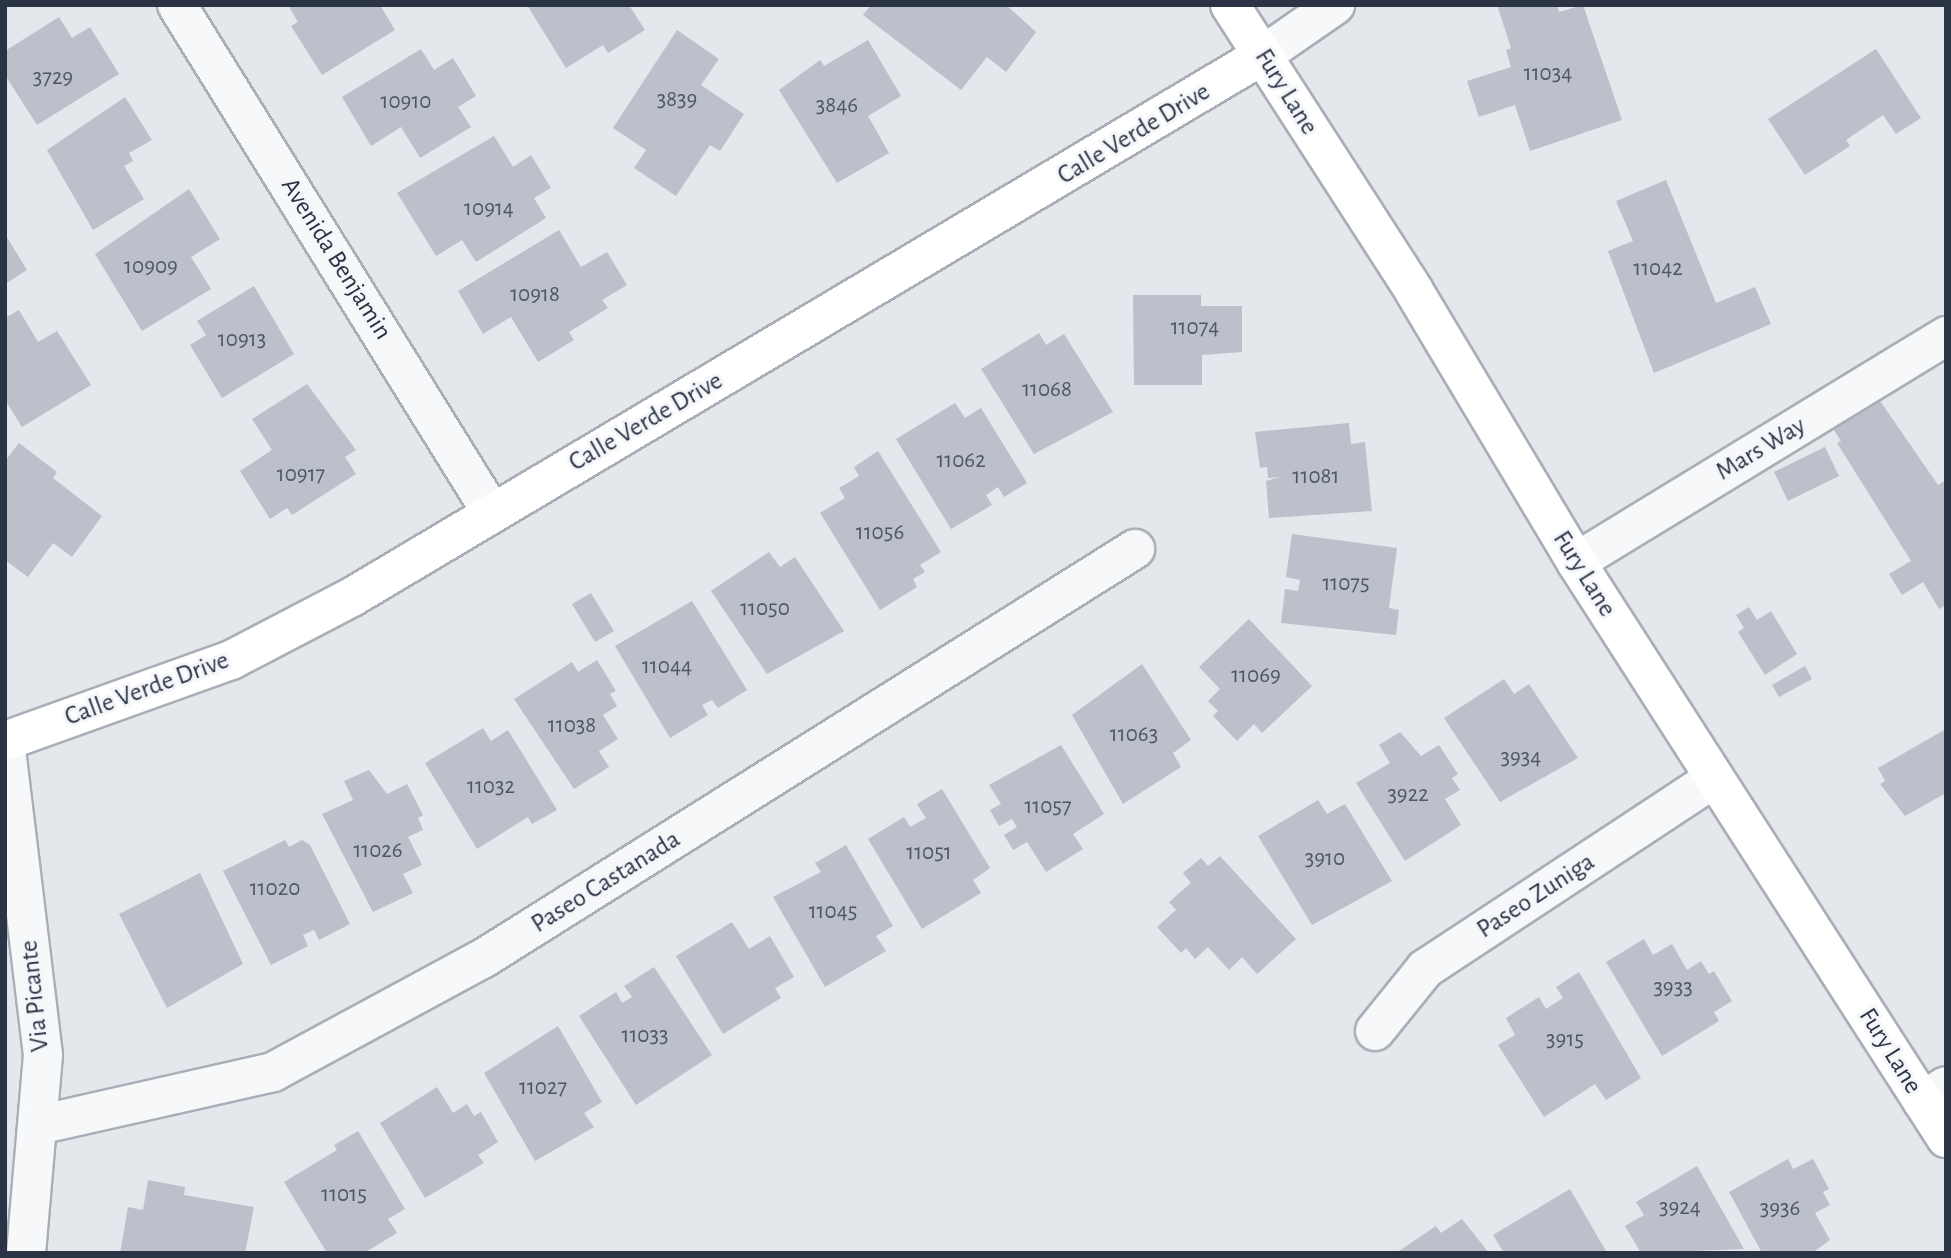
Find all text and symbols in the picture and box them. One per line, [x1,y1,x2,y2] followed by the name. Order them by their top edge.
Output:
[1248,43,1324,141] street label: Fury Lane
[1524,60,1572,88] house number: 11034
[33,64,73,92] house number: 3729
[1052,76,1216,192] street label: Calle Verde Drive
[657,86,697,114] house number: 3839
[381,88,431,116] house number: 10910
[816,92,858,120] house number: 3846
[274,172,398,346] street label: Avenida Benjamin
[464,195,514,223] house number: 10914
[124,253,178,281] house number: 10909
[1633,255,1683,283] house number: 11042
[510,281,560,309] house number: 10918
[1171,314,1219,342] house number: 11074
[218,326,266,354] house number: 10913
[564,365,728,479] street label: Calle Verde Drive
[1022,376,1072,404] house number: 11068
[1711,410,1811,488] street label: Mars Way
[936,447,986,475] house number: 11062
[277,461,325,489] house number: 10917
[1293,463,1339,491] house number: 11081
[856,519,904,547] house number: 11056
[1546,525,1622,623] street label: Fury Lane
[1322,570,1370,598] house number: 11075
[740,595,790,623] house number: 11050
[61,645,233,733] street label: Calle Verde Drive
[642,653,692,681] house number: 11044
[1231,662,1281,690] house number: 11069
[548,712,596,740] house number: 11038
[1110,721,1158,749] house number: 11063
[1501,744,1541,772] house number: 3934
[467,773,515,801] house number: 11032
[1387,781,1429,809] house number: 3922
[1024,793,1072,821] house number: 11057
[526,824,686,940] street label: Paseo Castanada
[353,837,403,865] house number: 11026
[906,839,952,867] house number: 11051
[1305,845,1345,873] house number: 3910
[1471,846,1601,946] street label: Paseo Zuniga
[250,875,300,903] house number: 11020
[809,898,857,926] house number: 11045
[14,939,56,1053] street label: Via Picante
[1653,974,1693,1002] house number: 3933
[1852,1002,1928,1100] street label: Fury Lane
[622,1022,668,1050] house number: 11033
[1546,1026,1584,1054] house number: 3915
[519,1074,567,1102] house number: 11027
[321,1181,367,1209] house number: 11015
[1659,1194,1701,1222] house number: 3924
[1760,1195,1800,1223] house number: 3936

